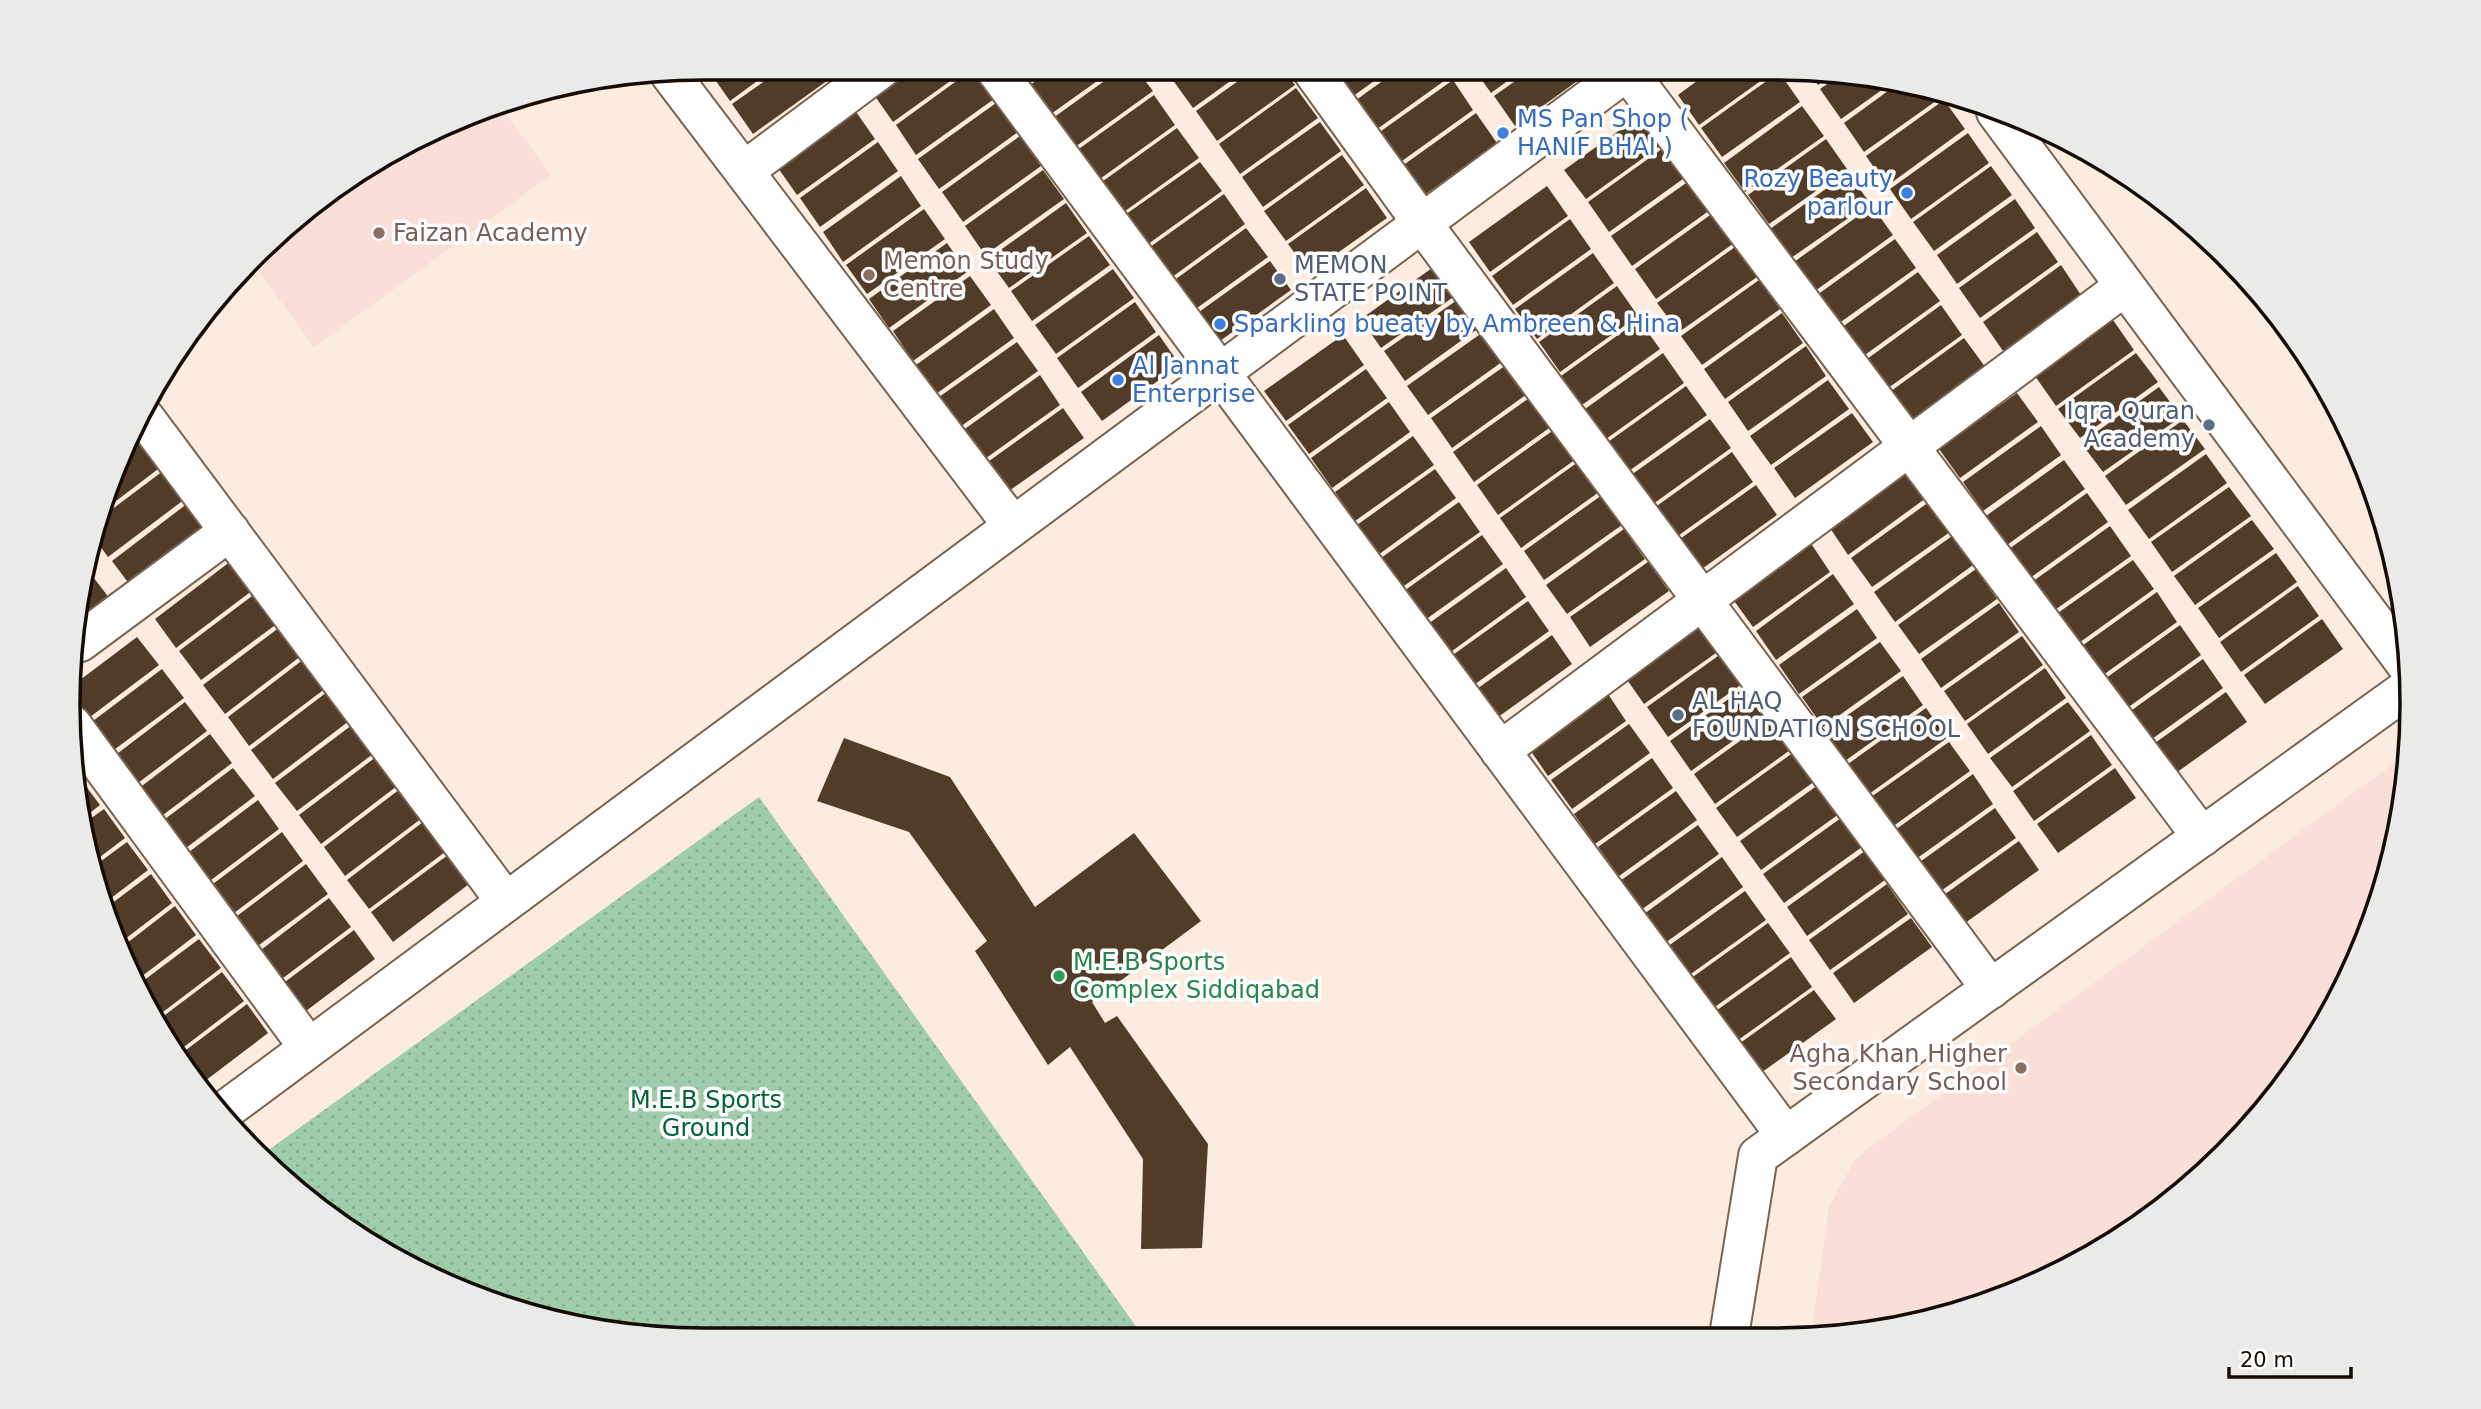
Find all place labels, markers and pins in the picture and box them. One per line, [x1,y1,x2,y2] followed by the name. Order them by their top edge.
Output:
[1517,105,1689,161] place label: MS Pan Shop ( HANIF BHAI )
[1495,125,1511,141] marker: MS Pan Shop ( HANIF BHAI )
[1744,165,1893,221] place label: Rozy Beauty parlour
[1899,185,1915,201] marker: Rozy Beauty parlour
[393,219,588,247] place label: Faizan Academy
[371,225,387,241] marker: Faizan Academy
[883,247,1049,303] place label: Memon Study Centre
[1294,251,1447,307] place label: MEMON STATE POINT
[861,267,877,283] marker: Memon Study Centre
[1272,271,1288,287] marker: MEMON STATE POINT
[1234,310,1680,338] place label: Sparkling bueaty by Ambreen & Hina
[1212,316,1228,332] marker: Sparkling bueaty by Ambreen & Hina
[1132,352,1255,408] place label: Al Jannat Enterprise
[1110,372,1126,388] marker: Al Jannat Enterprise
[2067,397,2195,453] place label: Iqra Quran Academy
[2201,417,2217,433] marker: Iqra Quran Academy
[1692,687,1961,743] place label: AL HAQ FOUNDATION SCHOOL
[1670,707,1686,723] marker: AL HAQ FOUNDATION SCHOOL
[1073,948,1320,1004] place label: M.E.B Sports Complex Siddiqabad
[1051,968,1067,984] marker: M.E.B Sports Complex Siddiqabad
[1790,1040,2007,1096] place label: Agha Khan Higher Secondary School
[2013,1060,2029,1076] marker: Agha Khan Higher Secondary School

